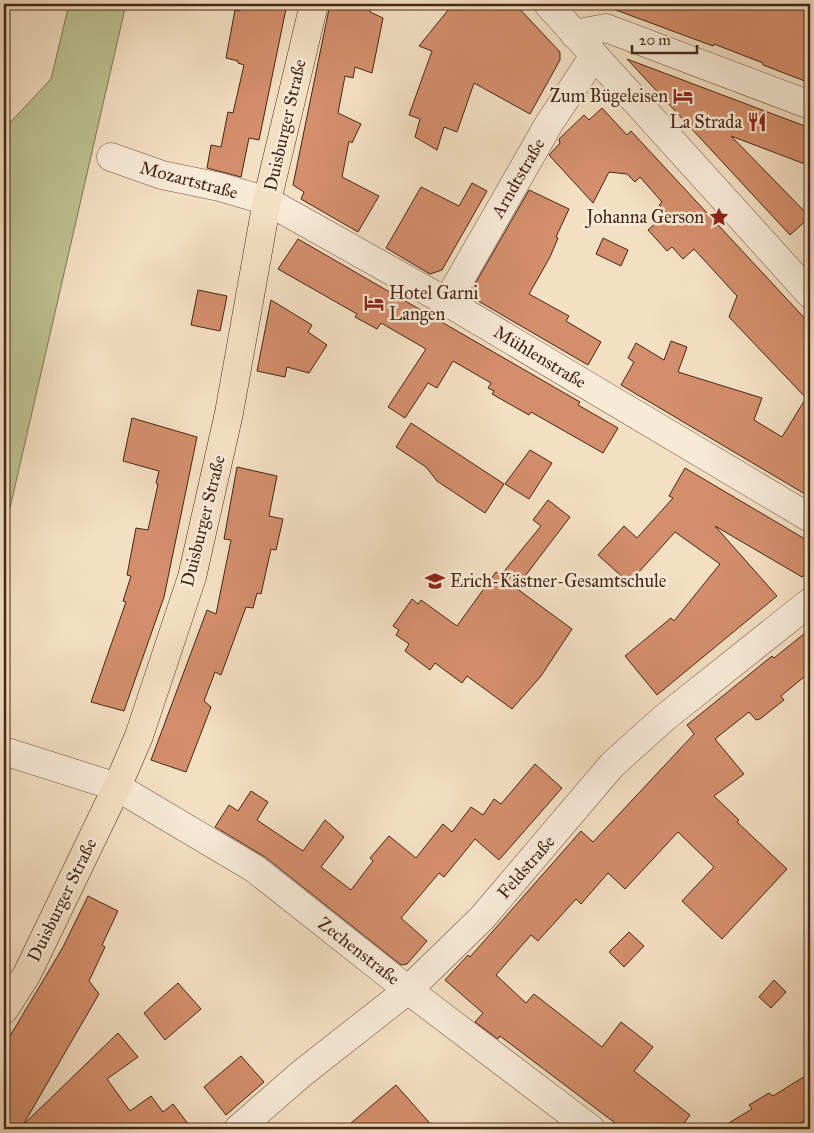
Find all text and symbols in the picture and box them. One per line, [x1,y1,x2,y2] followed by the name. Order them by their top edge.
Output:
[632,22,696,54] scale bar
[639,31,671,49] text: 20 m
[259,57,312,193] street label: Duisburger Straße
[550,85,668,108] place label: Zum Bügeleisen
[672,85,694,107] hotel icon: Zum Bügeleisen
[670,111,742,133] place label: La Strada
[746,111,768,133] restaurant icon: La Strada
[486,134,550,223] street label: Arndtstraße
[138,156,240,204] street label: Mozartstraße
[584,206,704,229] place label: Johanna Gerson
[708,206,730,228] place icon: Johanna Gerson
[389,282,478,326] place label: Hotel Garni Langen
[363,292,385,314] hotel icon: Hotel Garni Langen
[490,321,590,393] street label: Mühlenstraße
[176,453,231,589] street label: Duisburger Straße
[424,570,446,592] school or university icon: Erich-Kästner-Gesamtschule
[450,570,666,592] place label: Erich-Kästner-Gesamtschule
[492,831,560,903] street label: Feldstraße
[23,835,102,966] street label: Duisburger Straße
[314,912,404,990] street label: Zechenstraße

